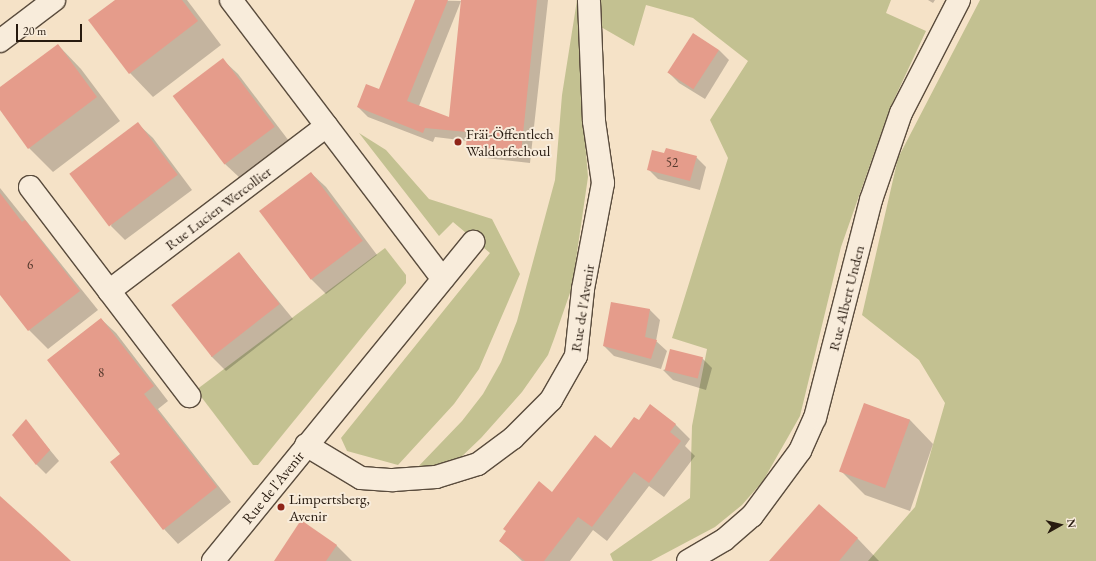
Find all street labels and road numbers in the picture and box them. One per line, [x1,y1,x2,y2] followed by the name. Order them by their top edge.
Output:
[161,162,275,254] street label: Rue Lucien Wercollier
[824,243,868,353] street label: Rue Albert Unden
[566,263,598,353] street label: Rue de l'Avenir
[238,447,308,527] street label: Rue de l'Avenir

